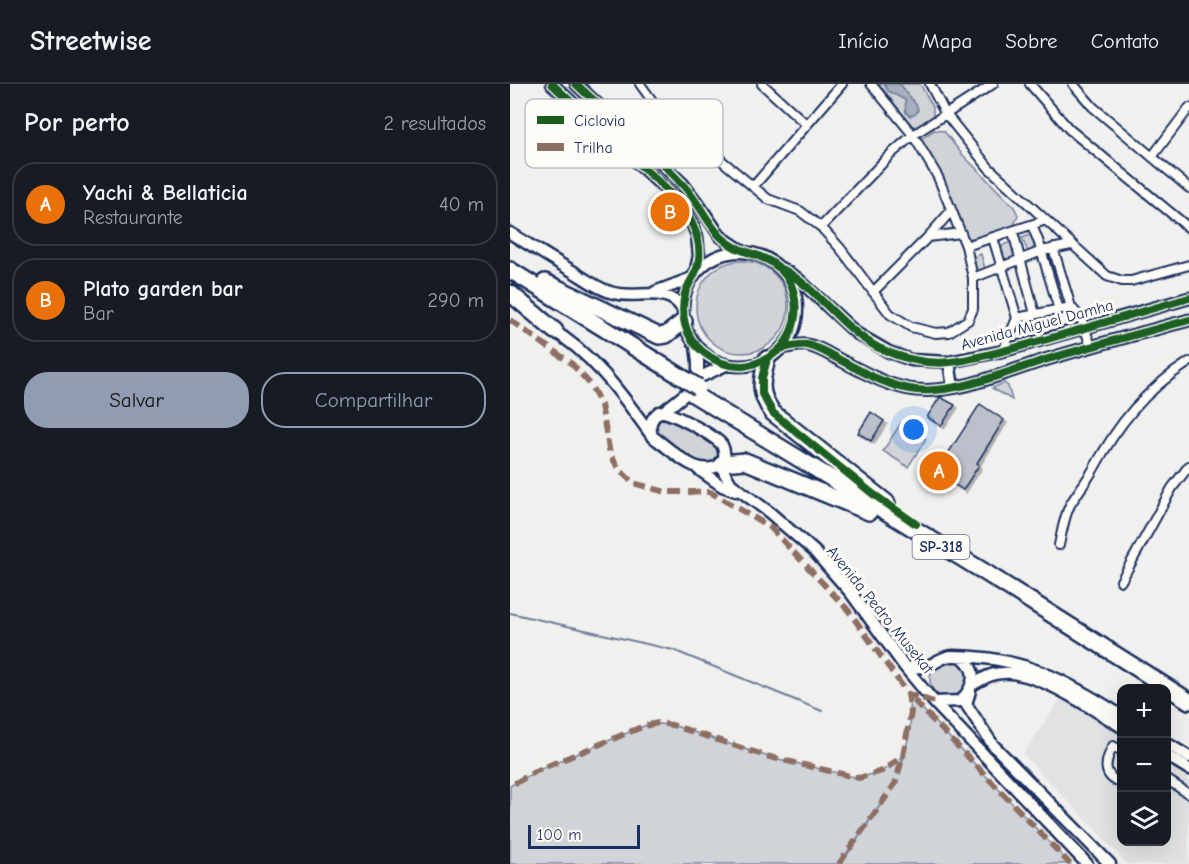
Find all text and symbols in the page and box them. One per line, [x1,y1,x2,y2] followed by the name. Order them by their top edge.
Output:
[30,25,151,57] text: Streetwise
[838,29,889,53] text: Início
[922,29,972,53] text: Mapa
[1005,29,1058,53] text: Sobre
[1091,29,1159,53] text: Contato
[525,99,723,168] legend
[24,108,130,138] text: Por perto
[384,112,486,135] text: 2 resultados
[574,112,626,130] text: Ciclovia
[574,139,613,157] text: Trilha
[83,180,248,206] text: Yachi & Bellaticia
[650,190,690,234] pin: B
[40,193,51,216] text: A
[439,193,484,216] text: 40 m
[83,206,183,229] text: Restaurante
[83,276,243,302] text: Plato garden bar
[39,289,52,312] text: B
[428,289,484,312] text: 290 m
[959,296,1115,354] street label: Avenida Miguel Damha
[83,302,114,325] text: Bar
[24,372,249,428] button: Salvar
[261,372,486,428] button: Compartilhar
[899,415,928,444] your location
[920,448,958,494] pin: A
[912,535,970,559] road number: SP-318
[823,542,937,678] street label: Avenida Pedro Musekat
[1117,684,1171,846] map controls
[1117,684,1171,738] button: +
[1117,738,1171,792] button: −
[1117,792,1171,846] button: layers
[528,822,640,850] scale bar
[537,826,581,844] text: 100 m

